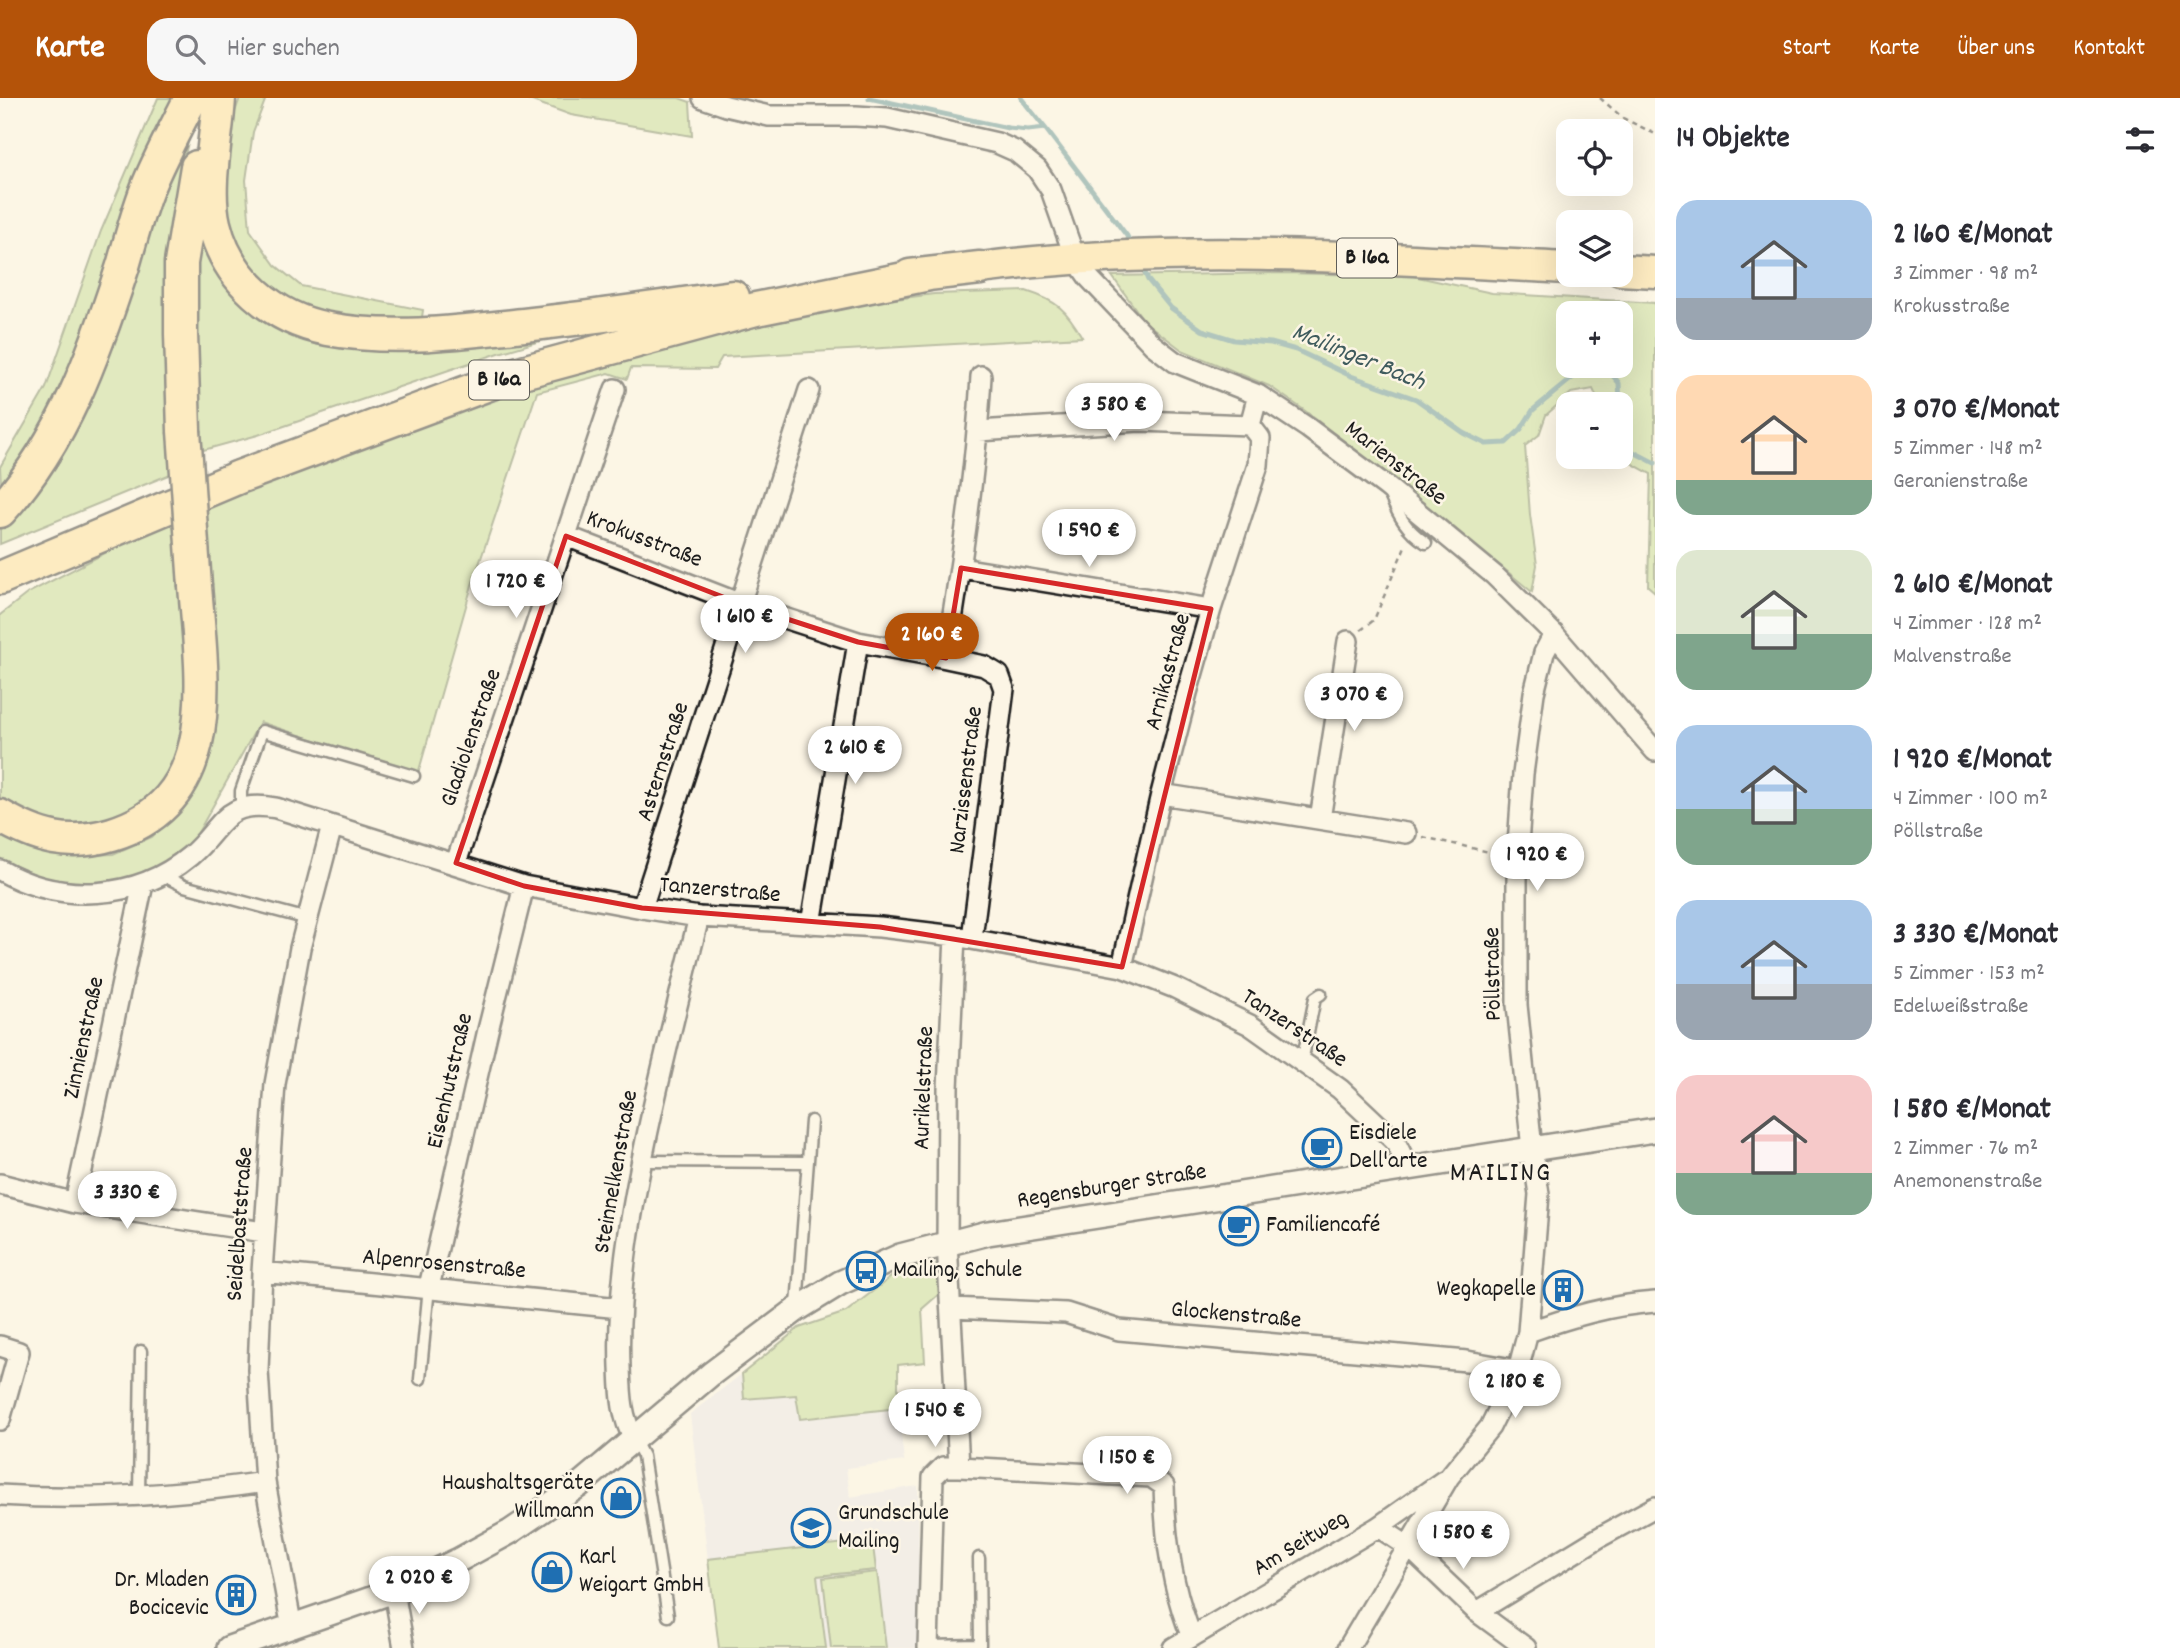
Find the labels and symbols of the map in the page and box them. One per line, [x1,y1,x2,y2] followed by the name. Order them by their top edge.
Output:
[1337,238,1397,278] road number: B 16a
[1286,315,1431,402] water label: Mailinger Bach
[469,360,529,400] road number: B 16a
[1049,384,1179,443] pin: 3 580 €
[1337,413,1453,515] street label: Marienstraße
[581,502,707,578] street label: Krokusstraße
[1024,510,1154,569] pin: 1 590 €
[451,560,581,620] pin: 1 720 €
[680,596,810,655] pin: 1 610 €
[1137,610,1201,734] street label: Arnikastraße
[867,614,997,673] pin: 2 160 €
[433,664,511,812] street label: Gladiolenstraße
[1289,674,1419,733] pin: 3 070 €
[629,698,699,826] street label: Asternstraße
[941,704,993,856] street label: Narzissenstraße
[790,726,920,786] pin: 2 610 €
[1472,834,1602,893] pin: 1 920 €
[658,869,782,913] street label: Tanzerstraße
[1476,927,1512,1021] street label: Pöllstraße
[55,974,115,1102] street label: Zinnienstraße
[1234,981,1354,1077] street label: Tanzerstraße
[419,1010,483,1152] street label: Eisenhutstraße
[906,1025,944,1151] street label: Aurikelstraße
[586,1088,648,1256] street label: Steinnelkenstraße
[1349,1117,1428,1179] place label: Eisdiele Dell'arte
[1301,1127,1343,1169] cafe icon: Eisdiele Dell'arte
[219,1146,263,1302] street label: Seidelbaststraße
[1015,1155,1209,1219] street label: Regensburger Straße
[1450,1155,1552,1195] district label: MAILING
[62,1172,192,1231] pin: 3 330 €
[1218,1205,1260,1247] cafe icon: Familiencafé
[1266,1209,1380,1243] place label: Familiencafé
[361,1241,527,1289] street label: Alpenrosenstraße
[845,1250,887,1292] bus stop icon: Mailing, Schule
[893,1254,1022,1288] place label: Mailing, Schule
[1542,1269,1584,1311] building icon: Wegkapelle
[1436,1273,1536,1307] place label: Wegkapelle
[1169,1293,1303,1339] street label: Glockenstraße
[1450,1360,1580,1420] pin: 2 180 €
[870,1390,1000,1449] pin: 1 540 €
[1062,1436,1192,1496] pin: 1 150 €
[442,1467,594,1529] place label: Haushaltsgeräte Willmann
[600,1477,642,1519] shop icon: Haushaltsgeräte Willmann
[838,1497,949,1559] place label: Grundschule Mailing
[1247,1502,1355,1586] street label: Am Seitweg
[790,1507,832,1549] school or university icon: Grundschule Mailing
[1398,1512,1528,1571] pin: 1 580 €
[579,1541,704,1603] place label: Karl Weigart GmbH
[531,1551,573,1593] shop icon: Karl Weigart GmbH
[354,1556,484,1616] pin: 2 020 €
[114,1564,209,1626] place label: Dr. Mladen Bocicevic
[215,1574,257,1616] building icon: Dr. Mladen Bocicevic

